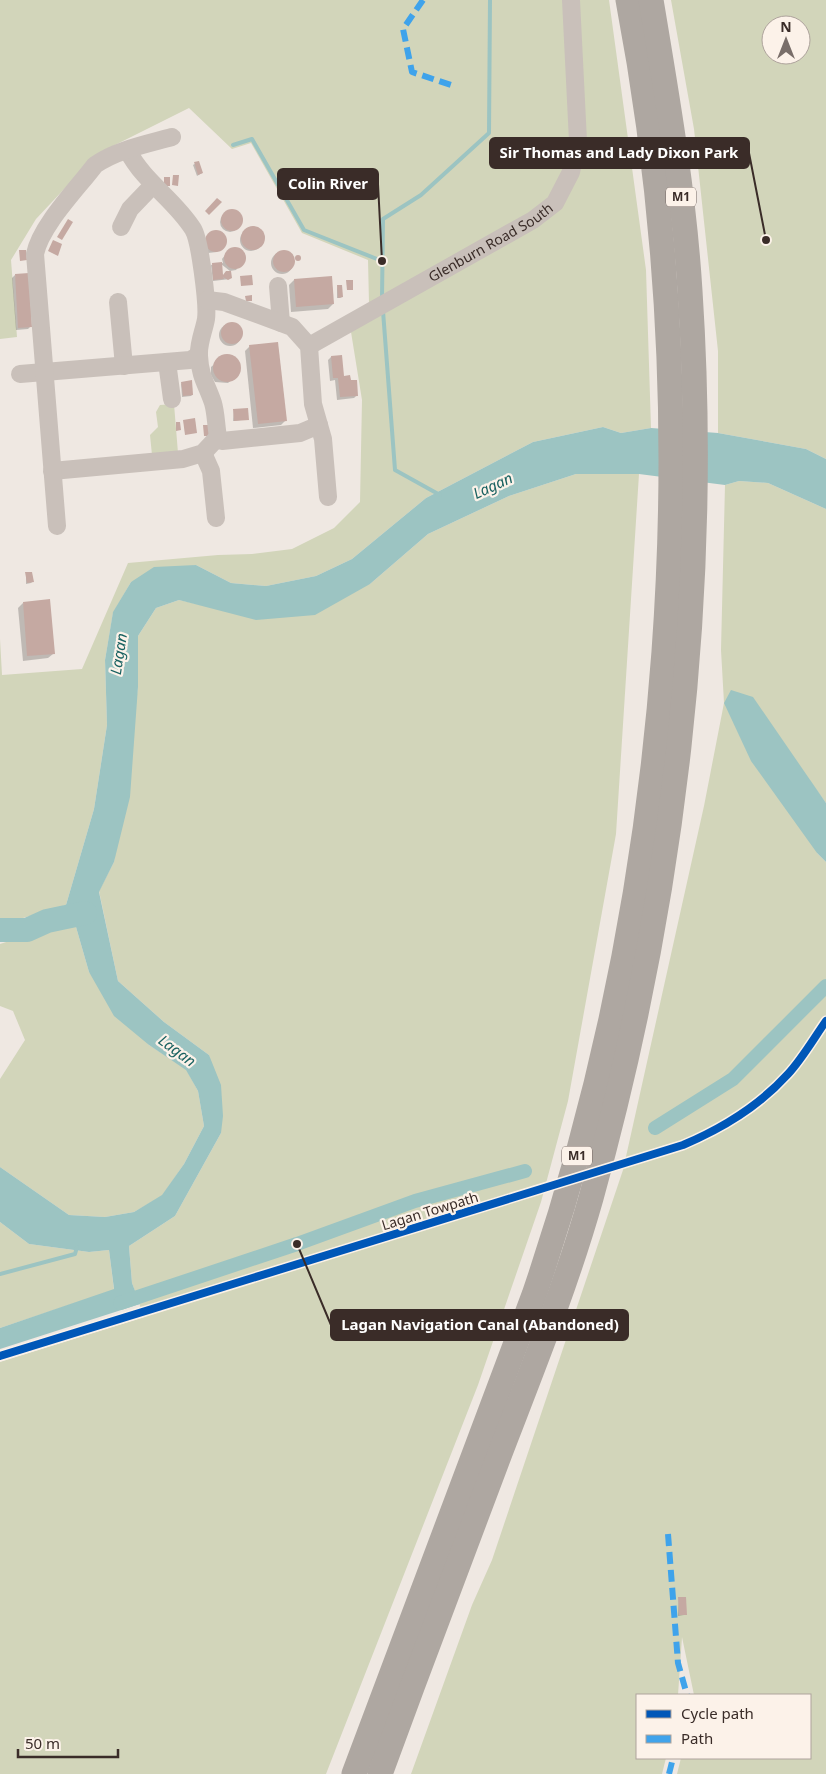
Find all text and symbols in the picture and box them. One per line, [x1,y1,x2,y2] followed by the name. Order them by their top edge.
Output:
[761,15,811,65] north arrow
[780,17,792,36] text: N
[490,138,749,168] callout: Sir Thomas and Lady Dixon Park
[500,142,739,162] text: Sir Thomas and Lady Dixon Park
[278,169,378,199] callout: Colin River
[288,173,368,193] text: Colin River
[666,188,696,206] road number: M1
[425,198,557,286] street label: Glenburn Road South
[470,467,516,503] water label: Lagan
[105,632,131,676] water label: Lagan
[155,1030,200,1071] water label: Lagan
[562,1146,592,1166] road number: M1
[379,1187,481,1234] street label: Lagan Towpath
[331,1310,628,1340] callout: Lagan Navigation Canal (Abandoned)
[341,1314,619,1334] text: Lagan Navigation Canal (Abandoned)
[636,1694,811,1759] legend
[681,1703,754,1723] text: Cycle path
[18,1726,118,1758] scale bar
[681,1728,713,1748] text: Path
[25,1733,60,1753] text: 50 m

